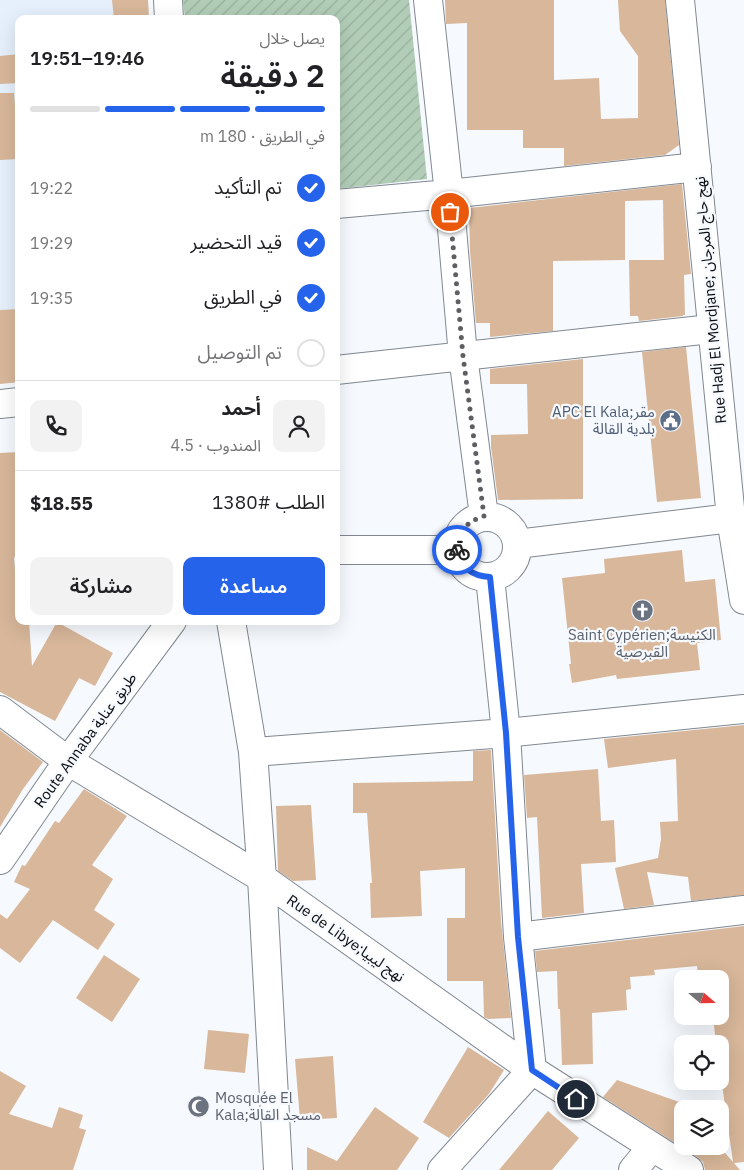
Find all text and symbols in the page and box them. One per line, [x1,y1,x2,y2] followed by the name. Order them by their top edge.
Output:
[259,28,325,48] text: يصل خلال
[30,46,145,70] text: 19:46–19:51
[221,54,325,96] text: 2 دقيقة
[200,126,325,146] text: في الطريق · 180 m
[297,174,325,202] icon: check
[214,175,282,199] text: تم التأكيد
[690,175,733,424] street label: Rue Hadj El Mordjane; نهج حاج المرجان
[30,178,73,198] text: 19:22
[429,191,471,233] pin
[436,198,464,226] icon: bag
[297,229,325,257] icon: check
[191,230,282,254] text: قيد التحضير
[30,233,73,253] text: 19:29
[297,284,325,312] icon: check
[204,285,282,309] text: في الطريق
[30,288,73,308] text: 19:35
[198,340,282,364] text: تم التوصيل
[221,396,261,420] text: أحمد
[30,400,82,452] button: phone
[273,400,325,452] button: person
[552,402,655,438] place label: APC El Kala;مقر بلدية القالة
[659,408,683,432] public building icon: APC El Kala;مقر بلدية القالة
[170,435,261,455] text: المندوب · 4.5
[212,490,325,514] text: الطلب #1380
[30,491,93,515] text: $18.55
[432,525,482,575] courier
[443,536,471,564] icon: bike
[30,557,173,615] button: مشاركة
[183,557,325,615] button: مساعدة
[630,599,654,623] church icon: Saint Cypérien;الكنيسة القبرصية
[568,625,716,661] place label: Saint Cypérien;الكنيسة القبرصية
[30,669,141,812] street label: Route Annaba طريق عنابة
[282,890,409,988] street label: Rue de Libye;نهج ليبيا
[674,970,729,1025] north arrow
[674,970,729,1155] map controls
[674,1035,729,1090] button: locate
[555,1078,597,1120] pin
[562,1085,590,1113] icon: home
[215,1088,321,1124] place label: Mosquée El Kala;مسجد القالة
[187,1094,211,1118] mosque icon: Mosquée El Kala;مسجد القالة
[674,1100,729,1155] button: layers

